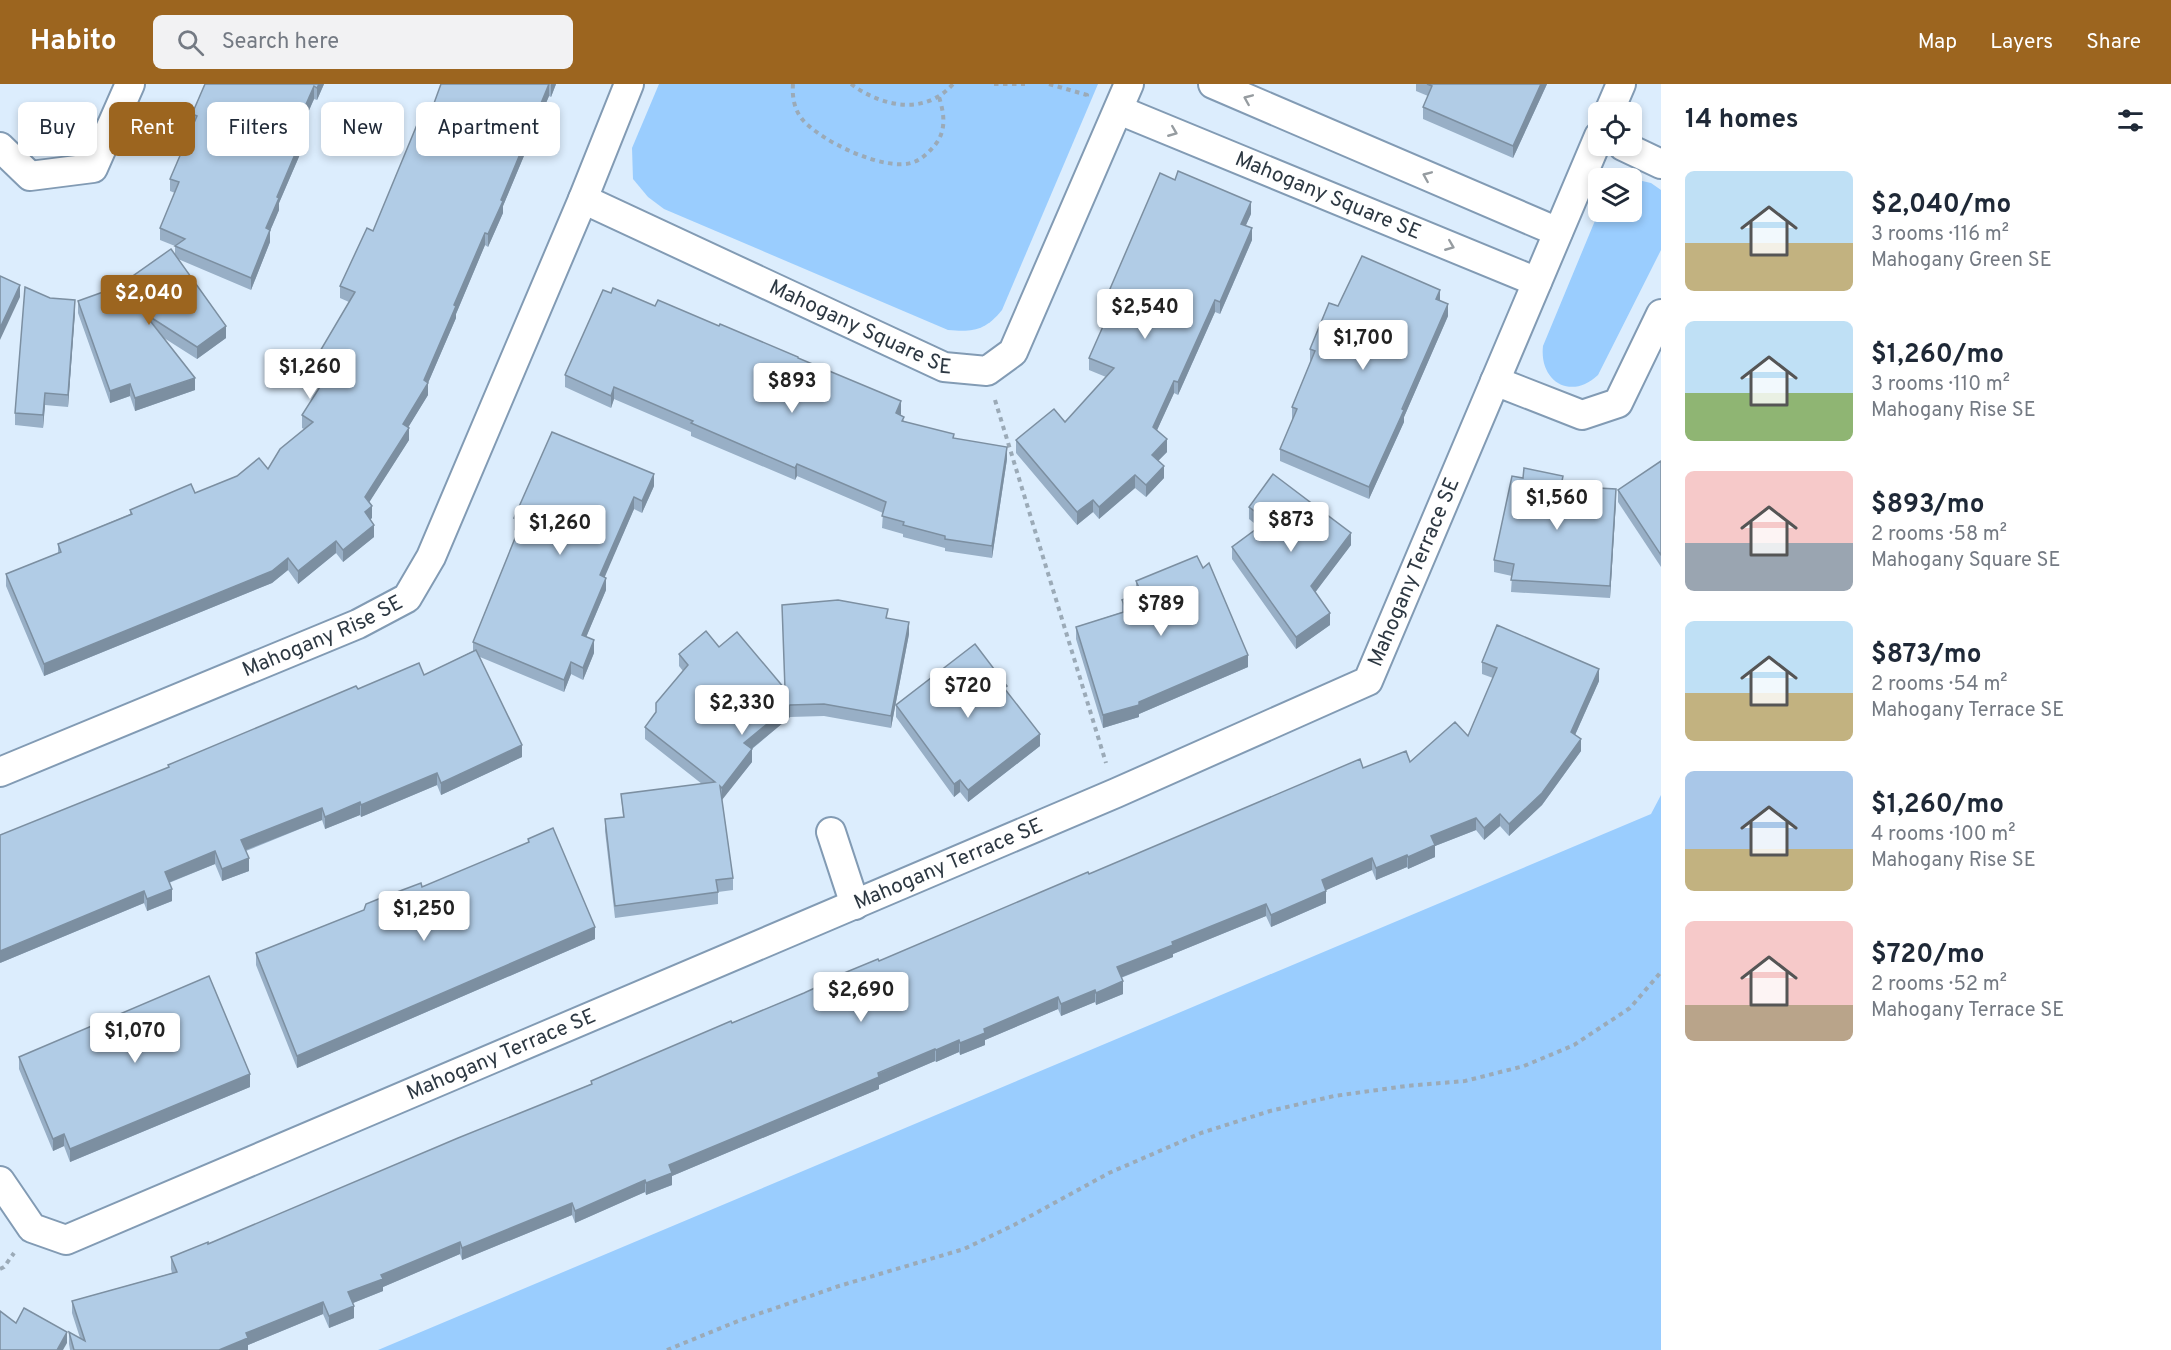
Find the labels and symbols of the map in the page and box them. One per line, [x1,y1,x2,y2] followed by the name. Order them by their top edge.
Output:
[1243,94,1254,106] one-way arrow
[1166,125,1177,137] one-way arrow
[1231,146,1425,246] street label: Mahogany Square SE
[1422,171,1433,183] one-way arrow
[1444,239,1455,251] one-way arrow
[765,274,953,381] street label: Mahogany Square SE
[100,275,198,326] pin: $2,040
[1096,289,1194,340] pin: $2,540
[1314,320,1412,371] pin: $1,700
[261,349,359,400] pin: $1,260
[756,363,828,414] pin: $893
[1362,474,1466,671] street label: Mahogany Terrace SE
[1508,480,1606,531] pin: $1,560
[1255,502,1327,553] pin: $873
[511,505,609,556] pin: $1,260
[1125,586,1197,637] pin: $789
[238,589,408,684] street label: Mahogany Rise SE
[932,668,1004,719] pin: $720
[693,685,791,736] pin: $2,330
[850,812,1047,917] street label: Mahogany Terrace SE
[375,891,473,942] pin: $1,250
[812,972,910,1023] pin: $2,690
[403,1003,600,1107] street label: Mahogany Terrace SE
[86,1013,184,1064] pin: $1,070

